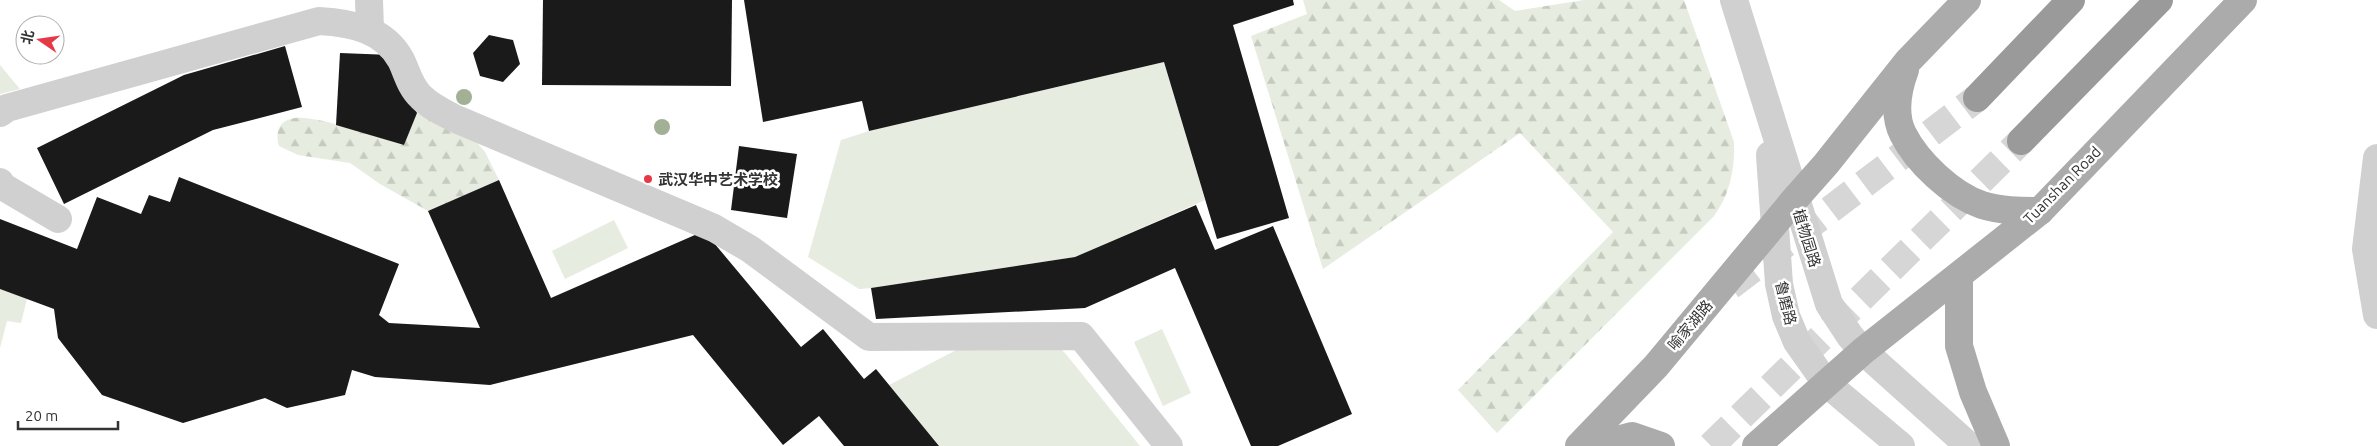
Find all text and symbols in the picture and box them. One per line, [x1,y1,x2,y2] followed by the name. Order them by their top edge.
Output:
[15,15,65,65] north arrow
[18,28,37,46] text: 北
[2020,143,2104,227] street label: Tuanshan Road
[658,171,778,188] place label: 武汉华中艺术学校
[642,173,654,185] marker: 武汉华中艺术学校
[1790,207,1824,269] street label: 植物园路
[1772,279,1800,327] street label: 鲁磨路
[1664,297,1716,353] street label: 喻家湖路
[18,398,118,430] scale bar
[25,407,58,424] text: 20 m

